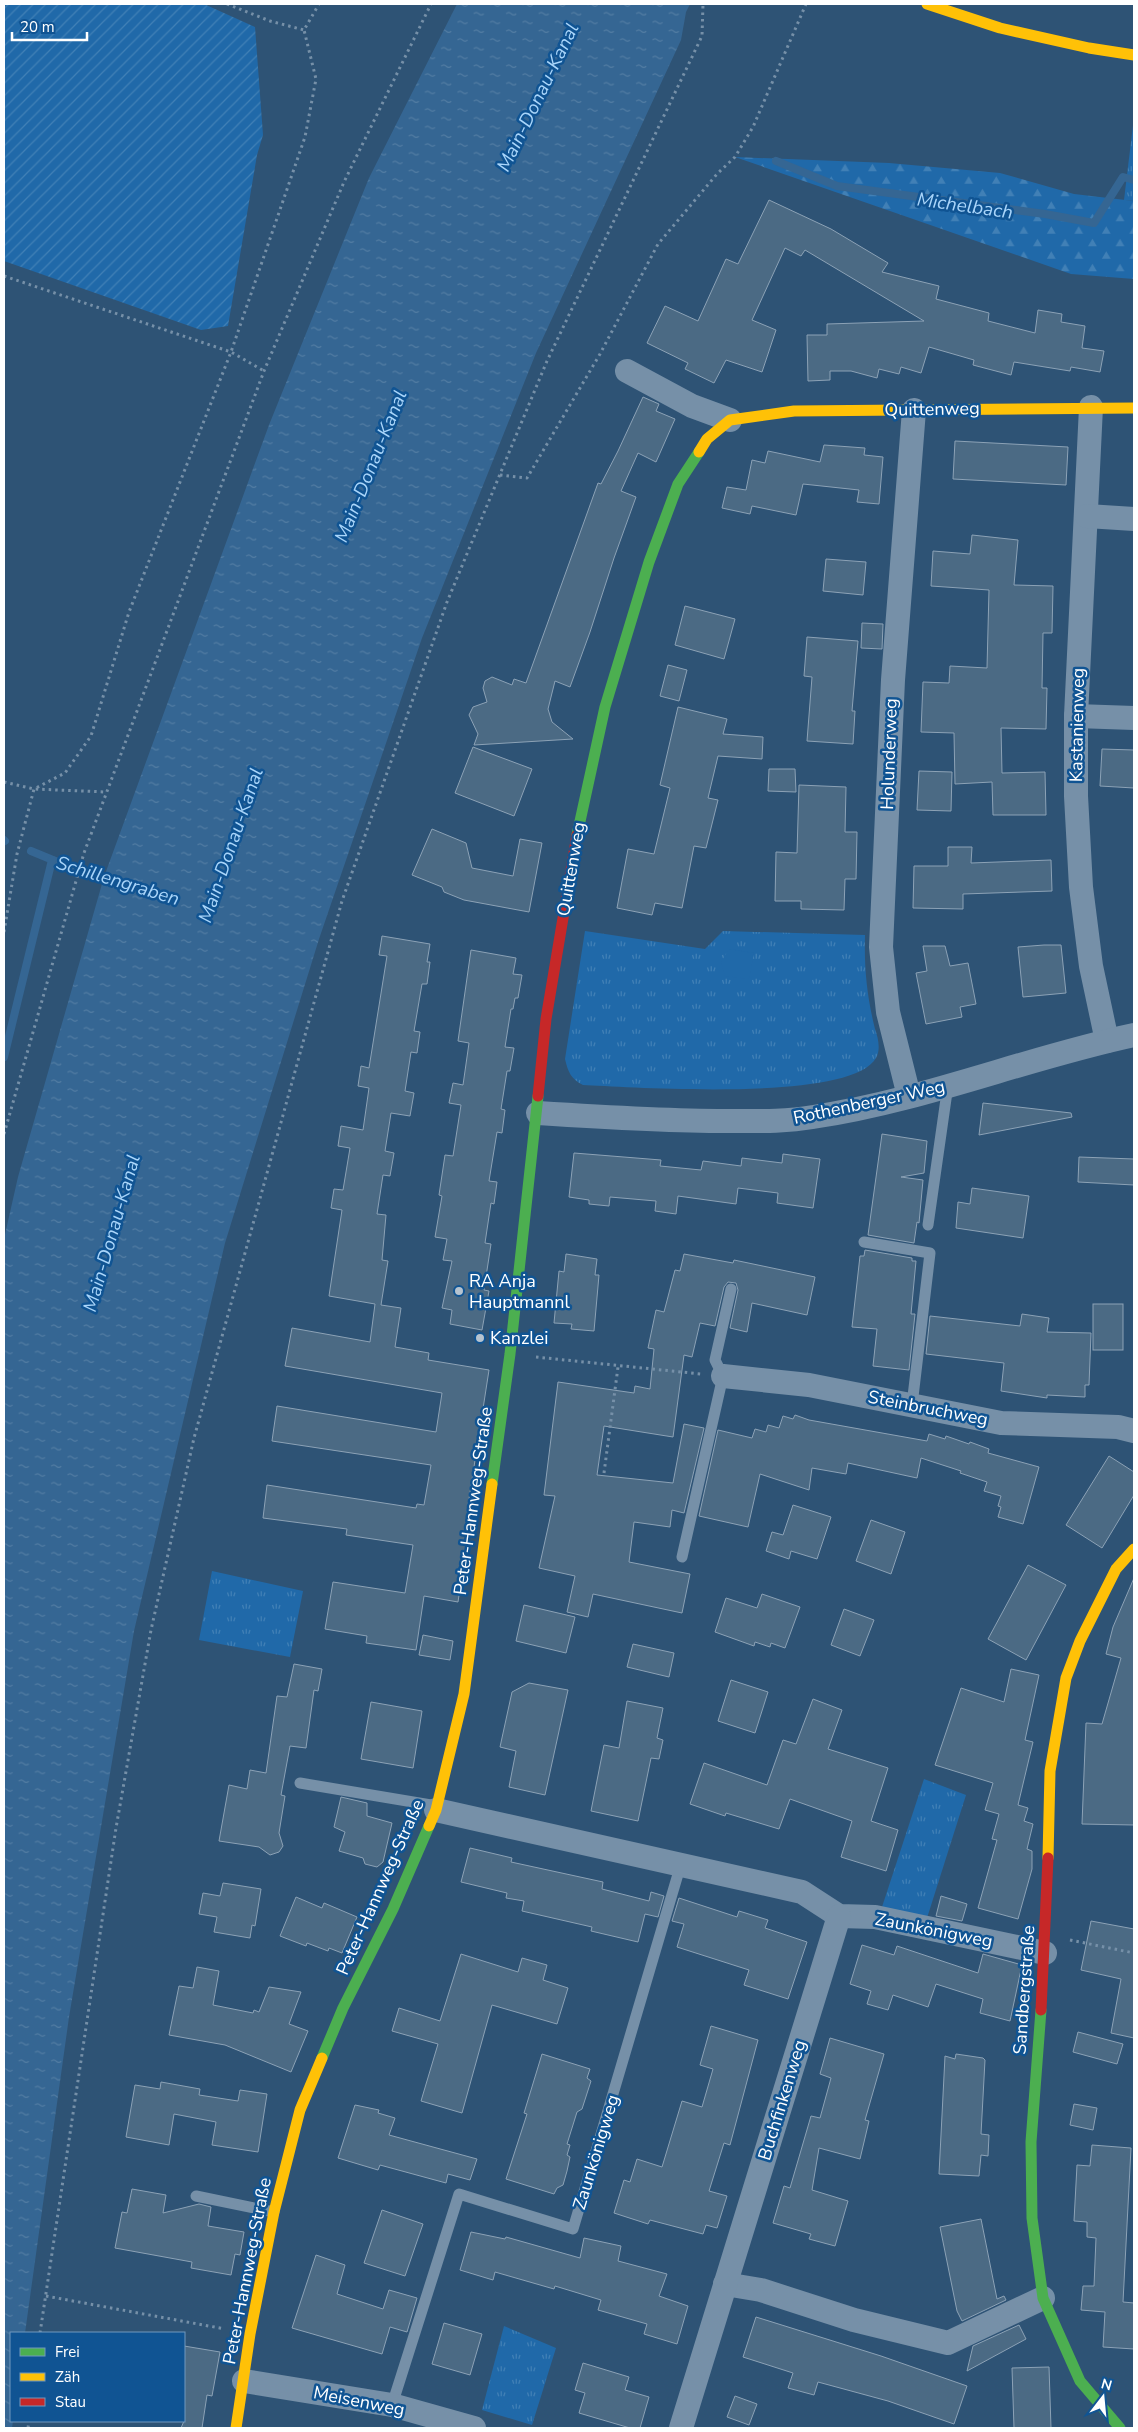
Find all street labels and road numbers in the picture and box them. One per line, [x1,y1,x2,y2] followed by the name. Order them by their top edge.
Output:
[884,396,980,422] street label: Quittenweg
[1064,668,1090,782] street label: Kastanienweg
[875,698,903,810] street label: Holunderweg
[551,820,591,918] street label: Quittenweg
[791,1074,947,1130] street label: Rothenberger Weg
[866,1385,990,1431] street label: Steinbruchweg
[448,1405,498,1597] street label: Peter-Hannweg-Straße
[330,1795,430,1979] street label: Peter-Hannweg-Straße
[873,1907,995,1953] street label: Zaunkönigweg
[1008,1924,1040,2056] street label: Sandbergstraße
[752,2037,812,2163] street label: Buchfinkenweg
[567,2092,625,2212] street label: Zaunkönigweg
[217,2176,277,2366] street label: Peter-Hannweg-Straße
[311,2380,407,2422] street label: Meisenweg

